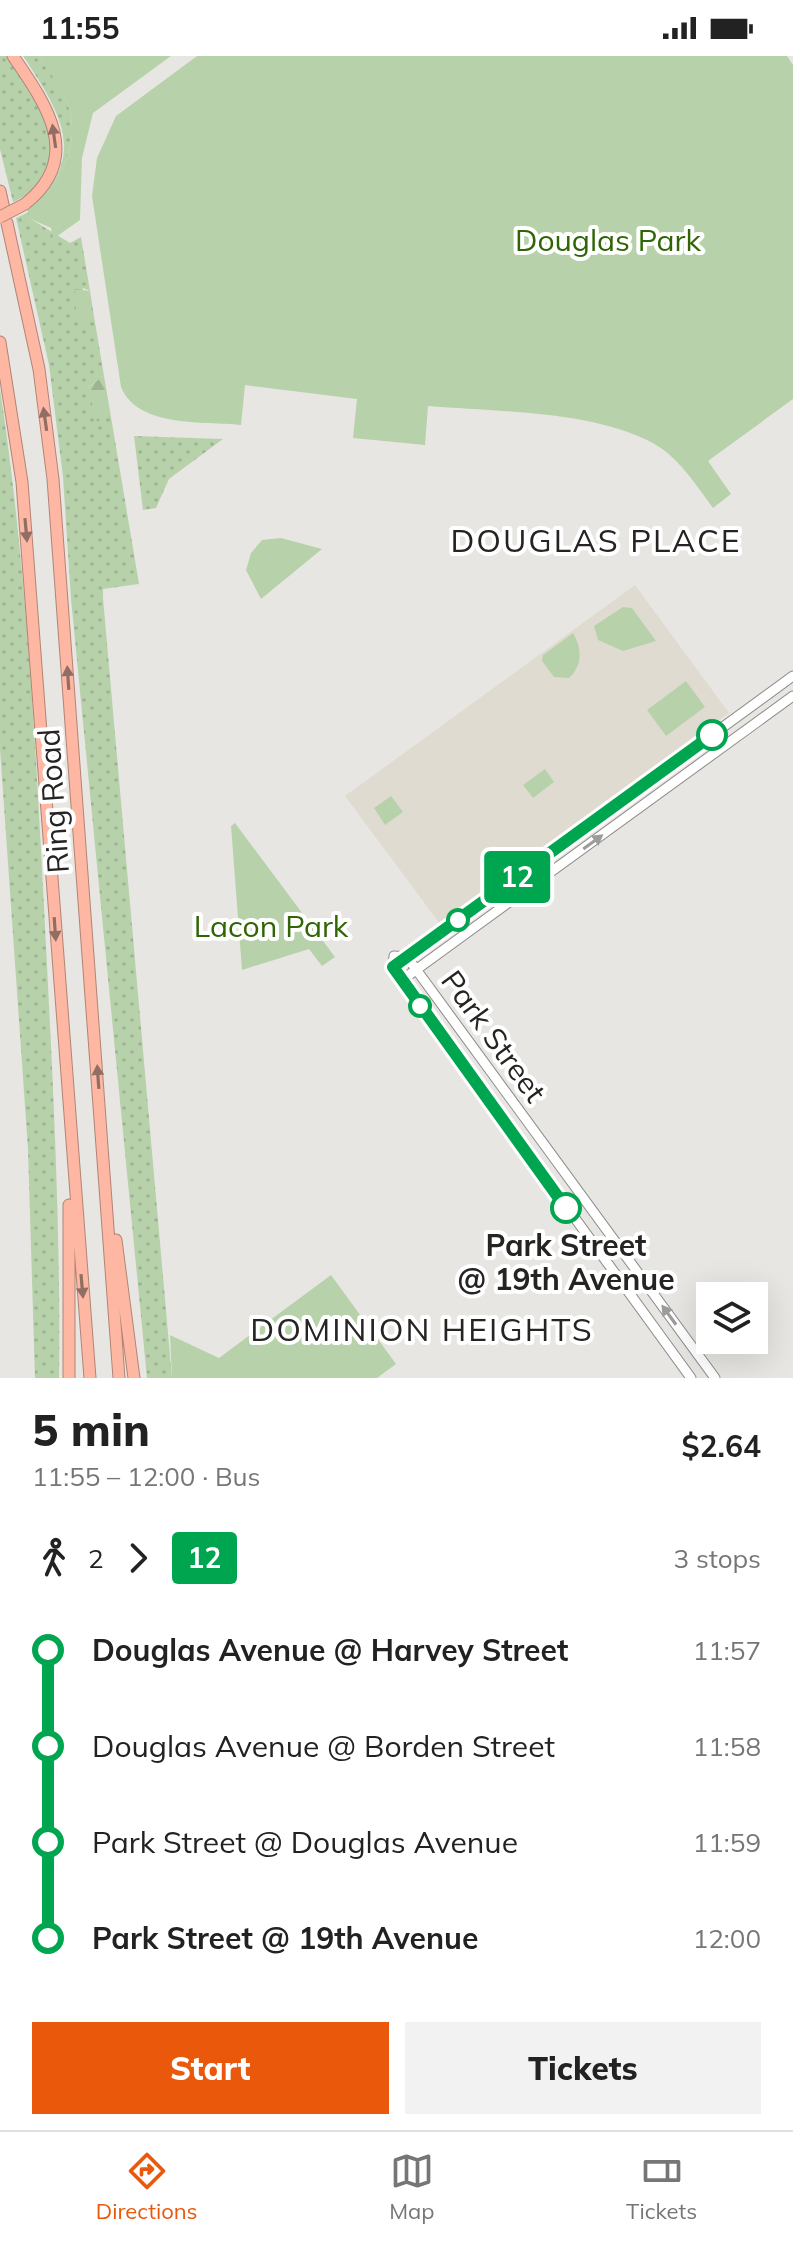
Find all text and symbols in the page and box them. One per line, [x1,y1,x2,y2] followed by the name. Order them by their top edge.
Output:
[40,9,119,47] text: 11:55
[47,124,60,149] one-way arrow
[515,221,702,259] park label: Douglas Park
[38,406,51,431] one-way arrow
[20,518,33,543] one-way arrow
[450,520,742,560] district label: DOUGLAS PLACE
[61,665,74,690] one-way arrow
[697,720,727,750] unlabelled marker
[29,727,77,875] street label: Ring Road
[583,834,603,850] one-way arrow
[481,851,553,903] line badge: 12
[500,859,534,894] text: 12
[194,907,349,945] park label: Lacon Park
[447,909,469,931] unlabelled marker
[49,917,62,942] one-way arrow
[433,963,555,1109] street label: Park Street
[409,995,431,1017] unlabelled marker
[91,1064,104,1089] one-way arrow
[551,1193,581,1223] marker: Park Street @ 19th Avenue
[457,1226,675,1298] place label: Park Street @ 19th Avenue
[76,1274,89,1299] one-way arrow
[696,1282,768,1354] map controls
[696,1282,768,1354] button: layers
[661,1305,677,1326] one-way arrow
[250,1309,594,1349] district label: DOMINION HEIGHTS
[32,1402,150,1457] text: 5 min
[682,1427,761,1465] text: $2.64
[32,1460,261,1493] text: 11:55 – 12:00 · Bus
[32,1536,76,1580] icon: walk
[116,1536,160,1580] icon: forward
[188,1540,221,1575] text: 12
[88,1542,104,1575] text: 2
[674,1542,761,1575] text: 3 stops
[92,1631,568,1669] text: Douglas Avenue @ Harvey Street
[693,1634,761,1667] text: 11:57
[92,1727,555,1765] text: Douglas Avenue @ Borden Street
[693,1730,761,1763] text: 11:58
[92,1823,518,1861] text: Park Street @ Douglas Avenue
[693,1826,761,1859] text: 11:59
[92,1919,478,1957] text: Park Street @ 19th Avenue
[693,1922,761,1955] text: 12:00
[32,2022,389,2114] button: Start
[405,2022,761,2114] button: Tickets
[96,2149,198,2225] tab: Directions
[389,2149,434,2225] tab: Map
[626,2149,697,2225] tab: Tickets

